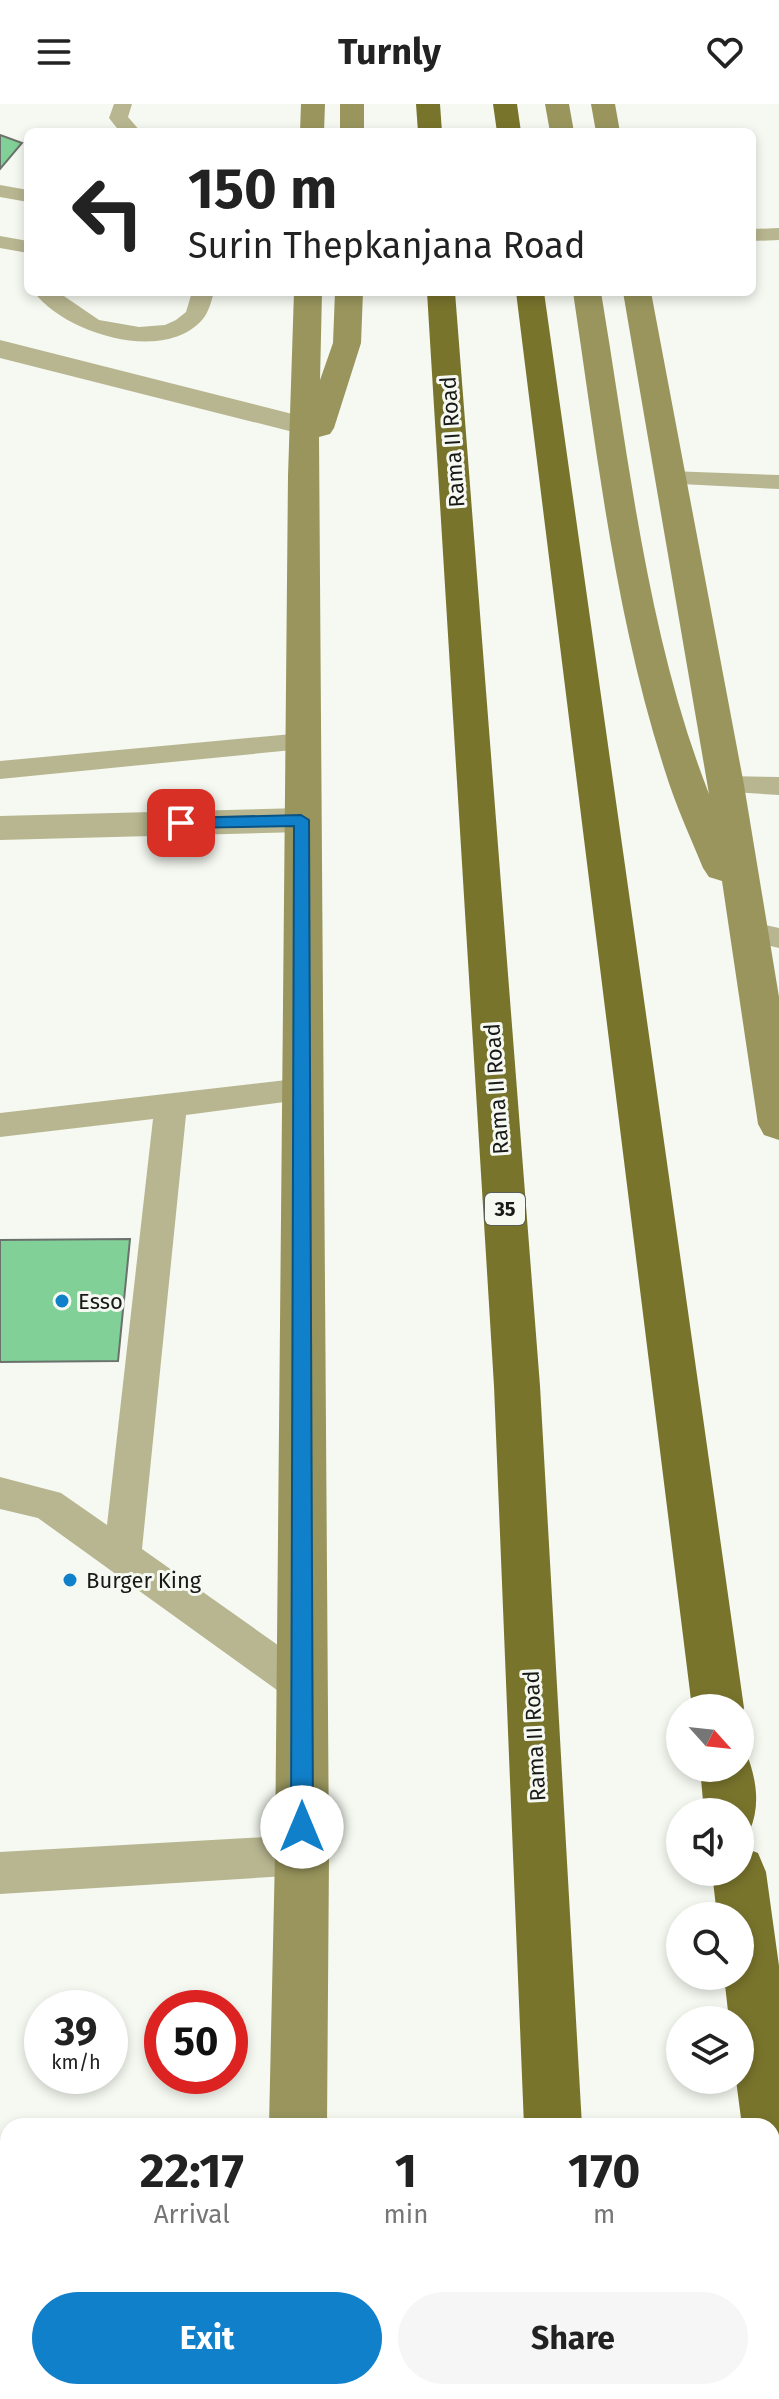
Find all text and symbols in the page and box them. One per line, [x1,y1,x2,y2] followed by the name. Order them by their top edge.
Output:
[32,30,76,74] icon: menu
[338,30,441,74] text: Turnly
[703,30,747,74] icon: heart
[188,156,337,223] text: 150 m
[56,160,160,264] icon: left
[188,224,585,268] text: Surin Thepkanjana Road
[434,376,471,508] street label: Rama II Road
[147,789,215,857] pin
[159,801,203,845] icon: arrive
[478,1023,515,1155] street label: Rama II Road
[485,1193,525,1225] road number: 35
[78,1288,123,1315] place label: Esso
[53,1292,71,1310] marker: Esso
[86,1567,202,1594] place label: Burger King
[61,1571,79,1589] marker: Burger King
[518,1670,551,1802] street label: Rama II Road
[666,1694,754,1782] north arrow
[666,1694,754,2094] map controls
[260,1785,344,1869] position arrow
[666,1798,754,1886] button: sound
[666,1902,754,1990] button: search
[144,1990,248,2094] speed limit sign: 50
[666,2006,754,2094] button: layers
[55,2008,97,2056] text: 39
[51,2050,101,2074] text: km/h
[140,2142,244,2200] text: 22:17
[395,2142,417,2200] text: 1
[568,2142,640,2200] text: 170
[154,2199,230,2230] text: Arrival
[384,2199,428,2230] text: min
[593,2199,615,2230] text: m
[32,2292,382,2384] button: Exit
[398,2292,748,2384] button: Share

